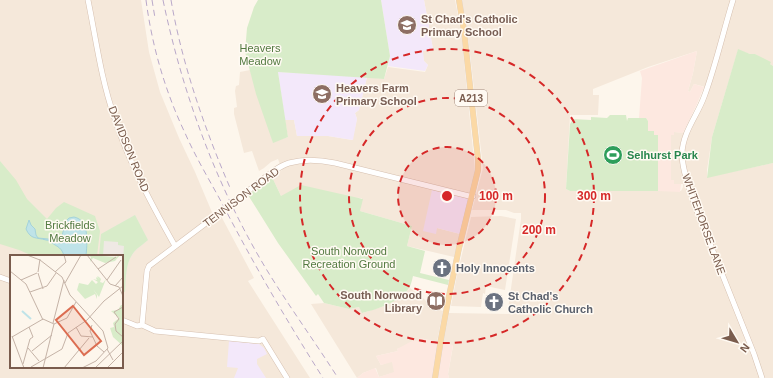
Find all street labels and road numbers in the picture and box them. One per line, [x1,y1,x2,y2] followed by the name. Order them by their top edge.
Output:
[455,90,487,106] road number: A213
[106,104,152,194] street label: DAVIDSON ROAD
[201,165,281,229] street label: TENNISON ROAD
[680,172,728,276] street label: WHITEHORSE LANE

